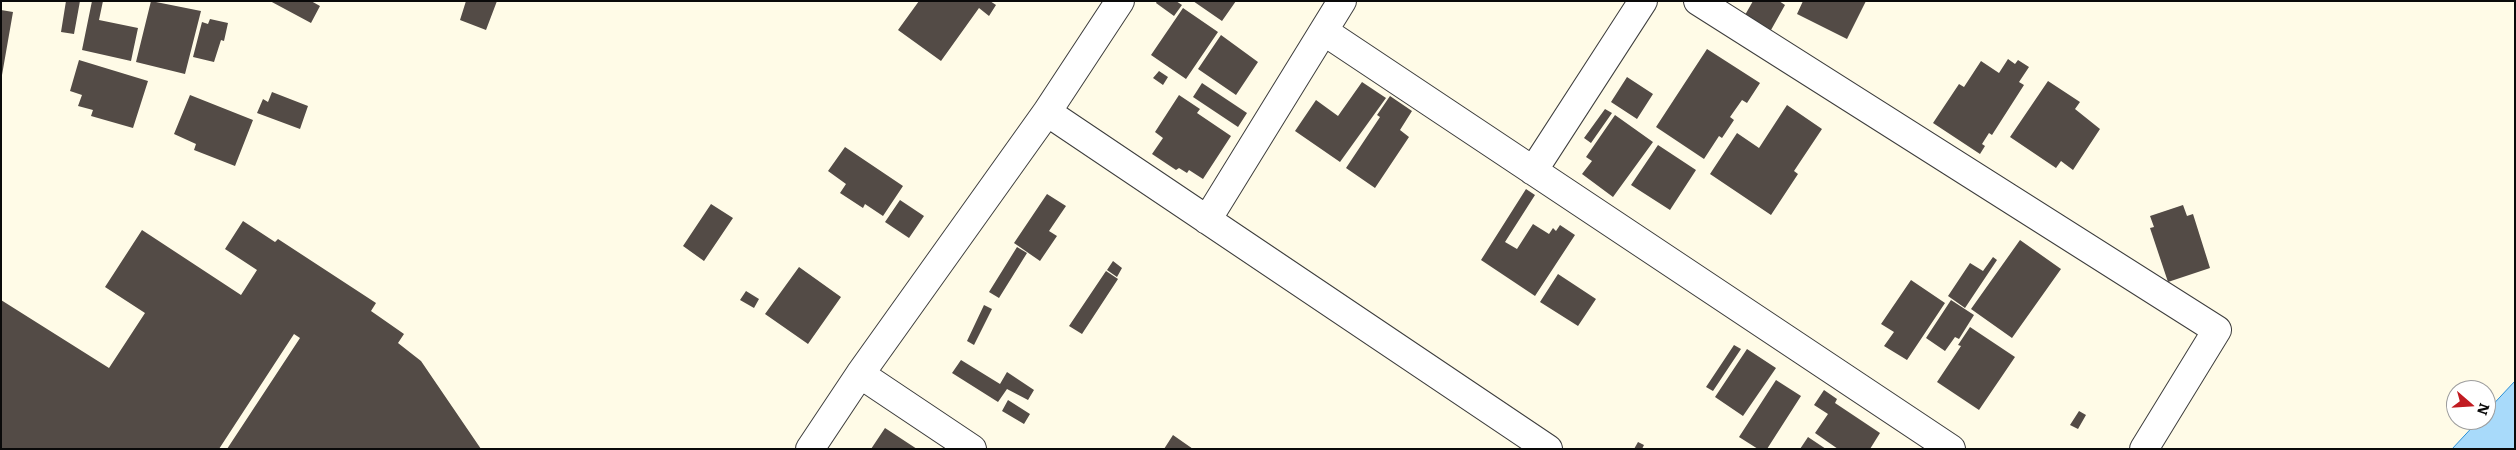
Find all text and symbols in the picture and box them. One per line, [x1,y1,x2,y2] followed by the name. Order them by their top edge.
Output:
[2446,380,2496,430] north arrow
[2473,401,2496,418] text: N

